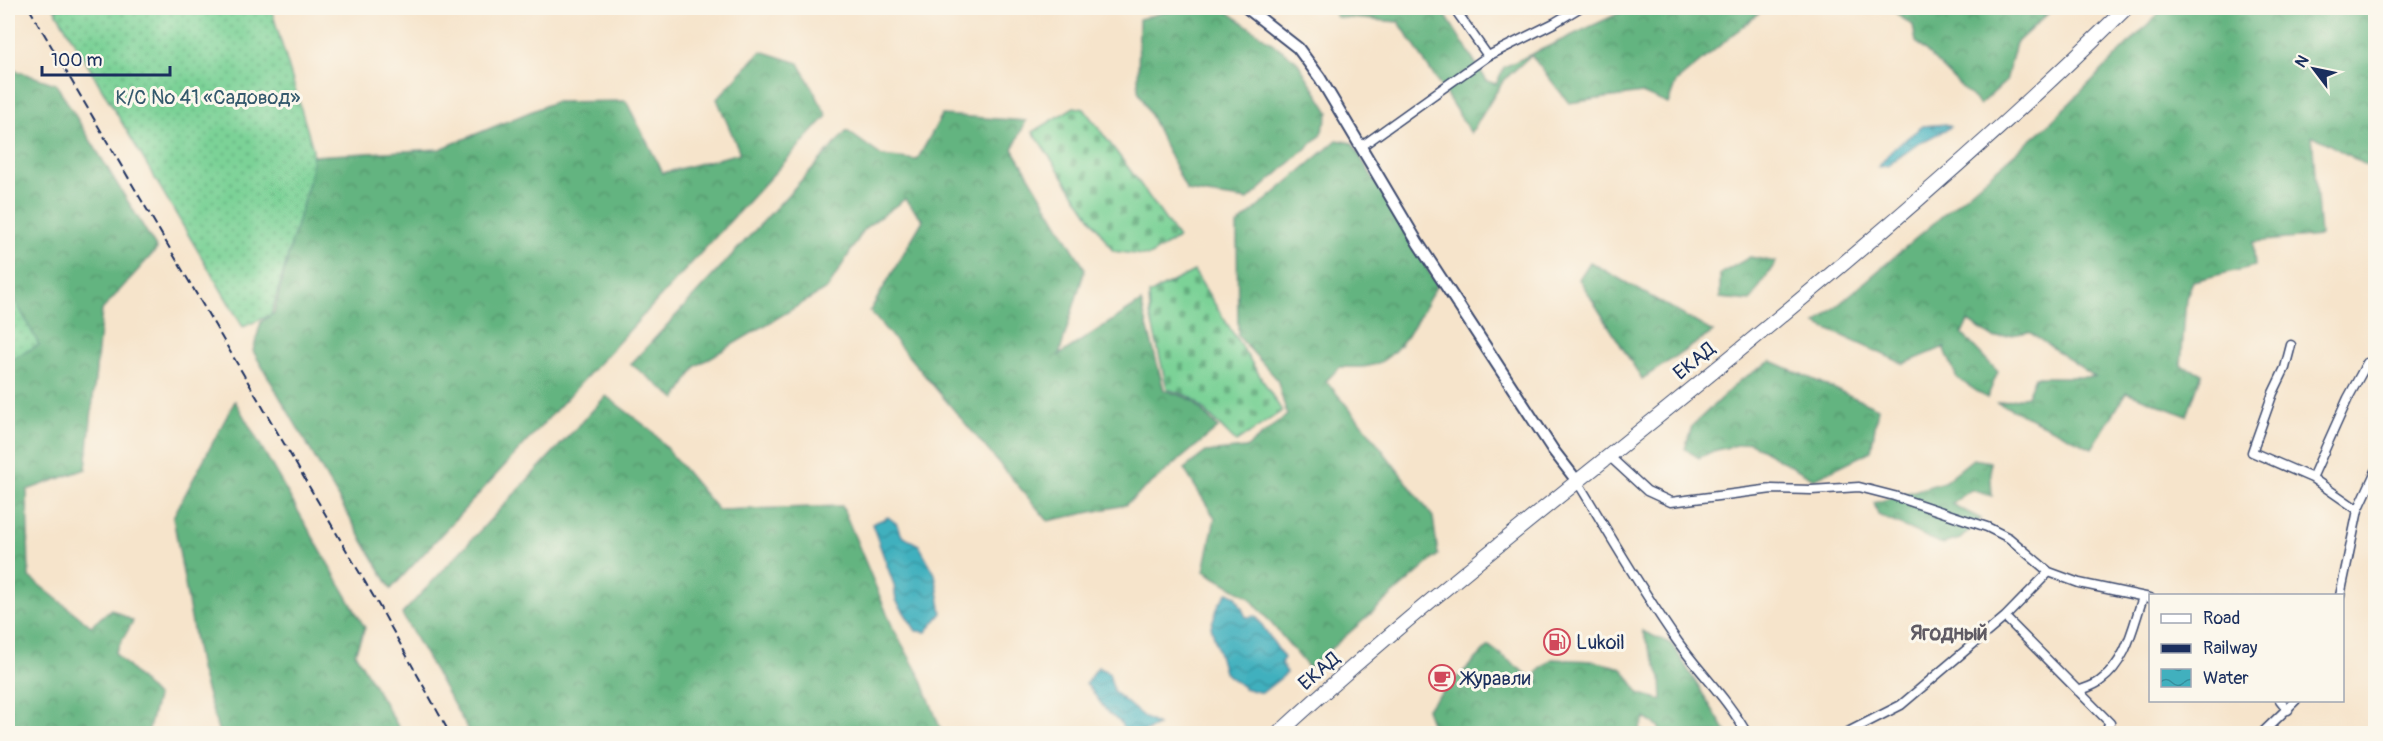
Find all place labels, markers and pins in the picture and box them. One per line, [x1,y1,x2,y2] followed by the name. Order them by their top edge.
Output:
[1542,627,1572,657] fuel station icon: Lukoil
[1576,630,1625,655] place label: Lukoil
[1427,663,1457,693] cafe icon: Журавли
[1459,666,1531,691] place label: Журавли

